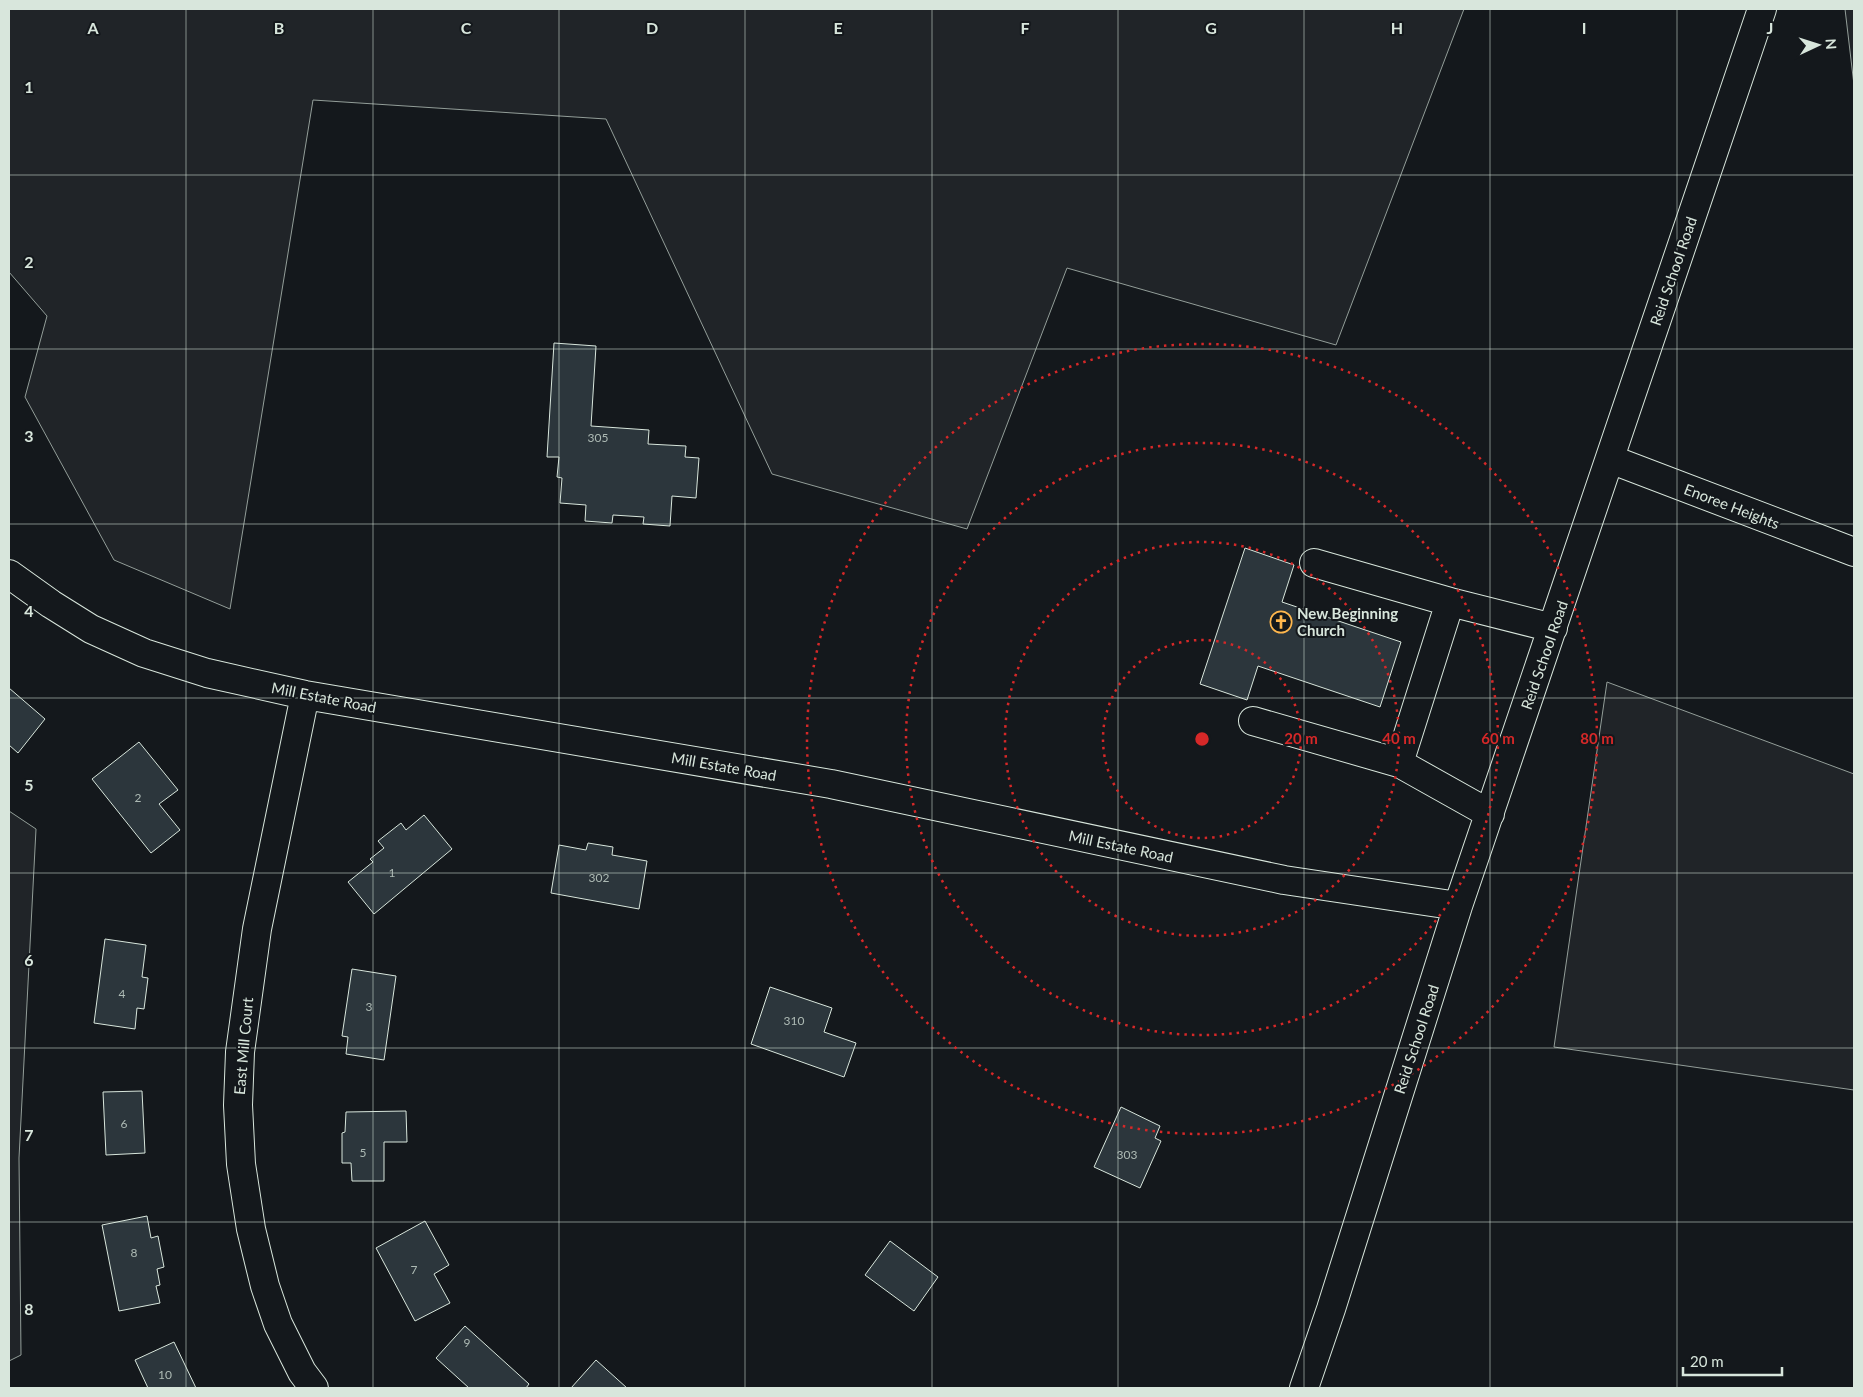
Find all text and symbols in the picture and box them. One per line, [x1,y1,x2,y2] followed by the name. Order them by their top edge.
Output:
[86,18,99,37] text: A
[274,18,284,37] text: B
[461,18,472,37] text: C
[646,18,658,37] text: D
[833,18,843,37] text: E
[1020,18,1030,37] text: F
[1205,18,1217,37] text: G
[1391,18,1403,37] text: H
[1582,18,1586,37] text: I
[1767,18,1773,37] text: J
[1793,20,1843,70] north arrow
[1823,38,1840,50] text: N
[24,77,34,96] text: 1
[1646,214,1700,328] street label: Reid School Road
[24,252,34,271] text: 2
[24,426,34,445] text: 3
[588,430,608,445] house number: 305
[1682,480,1782,532] street label: Enoree Heights
[1517,598,1571,712] street label: Reid School Road
[24,601,34,620] text: 4
[1297,604,1398,639] place label: New Beginning Church
[1269,610,1293,634] church icon: New Beginning Church
[270,678,378,716] street label: Mill Estate Road
[1284,729,1318,747] text: 20 m
[1382,729,1416,747] text: 40 m
[1481,729,1515,747] text: 60 m
[1580,729,1614,747] text: 80 m
[1193,730,1211,748] centre of rings
[670,748,778,784] street label: Mill Estate Road
[24,775,34,794] text: 5
[135,790,142,805] house number: 2
[1067,826,1175,866] street label: Mill Estate Road
[389,865,396,880] house number: 1
[589,870,609,885] house number: 302
[24,950,34,969] text: 6
[1390,982,1442,1096] street label: Reid School Road
[119,986,126,1001] house number: 4
[230,996,256,1095] street label: East Mill Court
[366,999,373,1014] house number: 3
[784,1013,804,1028] house number: 310
[121,1116,128,1131] house number: 6
[24,1125,34,1144] text: 7
[360,1145,367,1160] house number: 5
[1117,1147,1137,1162] house number: 303
[131,1245,138,1260] house number: 8
[411,1262,418,1277] house number: 7
[24,1299,34,1318] text: 8
[464,1335,471,1350] house number: 9
[1683,1344,1782,1376] scale bar
[1690,1352,1724,1370] text: 20 m
[158,1367,172,1382] house number: 10

